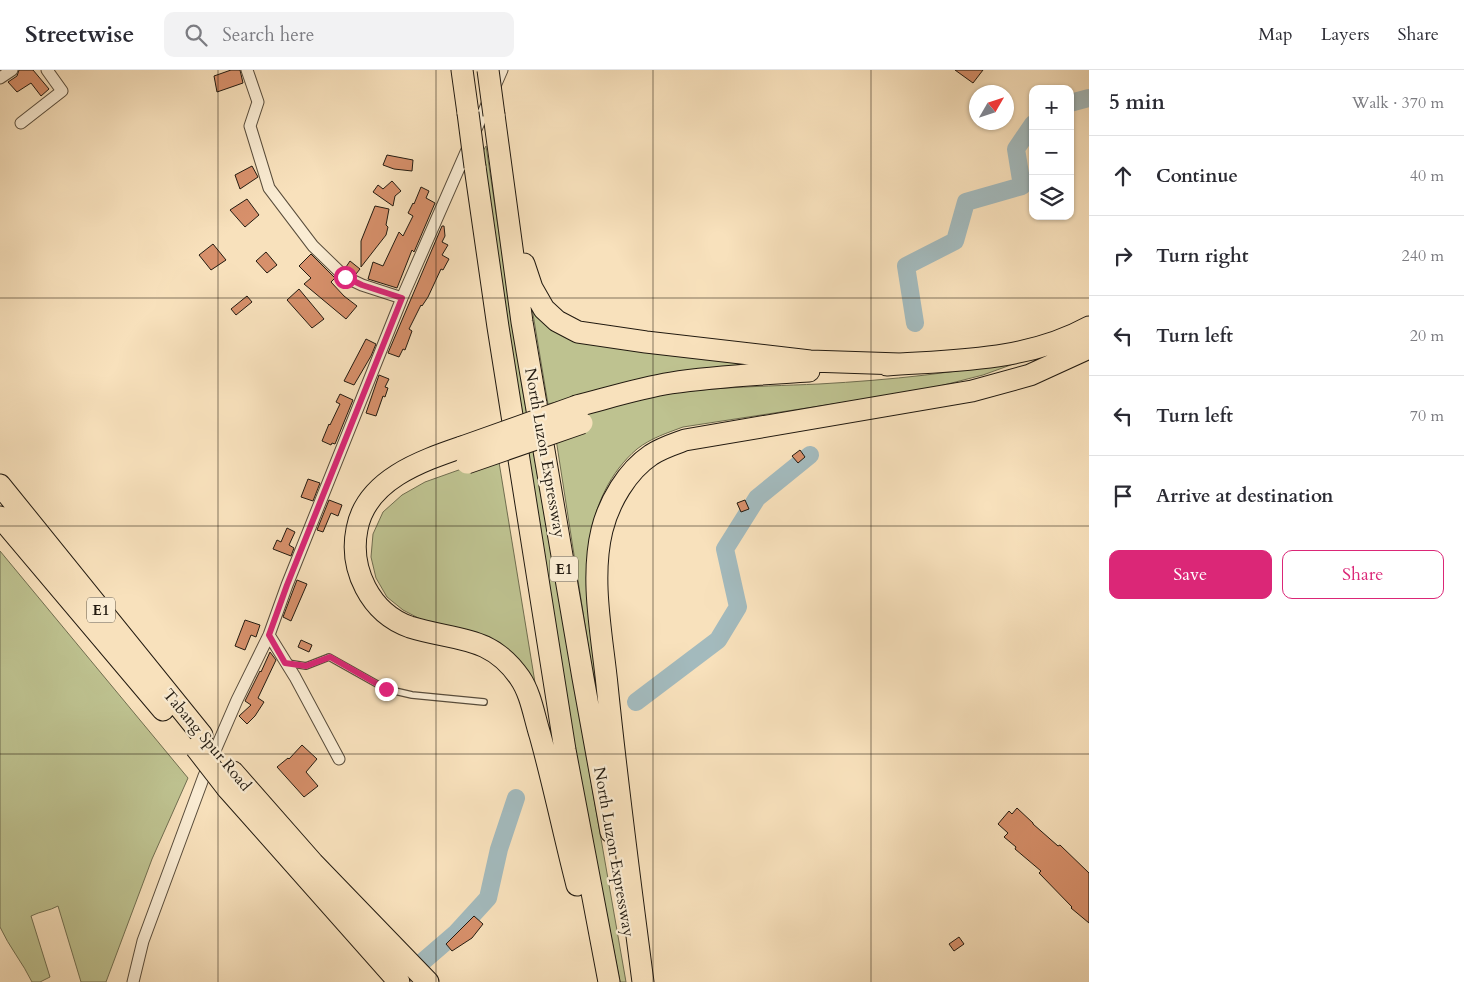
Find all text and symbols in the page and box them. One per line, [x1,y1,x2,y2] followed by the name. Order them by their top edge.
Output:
[164,12,514,57] search box
[25,18,134,51] text: Streetwise
[182,21,210,49] icon: search
[222,22,314,48] text: Search here
[1258,22,1293,47] text: Map
[1321,22,1370,47] text: Layers
[1398,22,1439,47] text: Share
[969,85,1014,130] north arrow
[1029,85,1074,220] map controls
[1029,85,1074,130] button: +
[1109,88,1165,117] text: 5 min
[1352,92,1444,114] text: Walk · 370 m
[1029,130,1074,175] button: −
[1109,162,1137,190] icon: ahead
[1156,163,1238,189] text: Continue
[1410,165,1444,187] text: 40 m
[1029,175,1074,220] button: layers
[1109,242,1137,270] icon: right
[1156,243,1248,269] text: Turn right
[1402,245,1444,267] text: 240 m
[334,266,357,289] route start
[1109,322,1137,350] icon: left
[1156,323,1233,349] text: Turn left
[1410,325,1444,347] text: 20 m
[519,366,571,540] street label: North Luzon Expressway
[1109,402,1137,430] icon: left
[1156,403,1233,429] text: Turn left
[1410,405,1444,427] text: 70 m
[1109,482,1137,510] icon: arrive
[1156,483,1333,509] text: Arrive at destination
[1109,550,1272,599] button: Save
[1282,550,1444,599] button: Share
[550,556,578,582] road number: E1
[87,598,115,622] road number: E1
[375,678,398,701] route end
[158,684,257,796] street label: Tabang Spur Road
[588,765,640,939] street label: North Luzon Expressway

